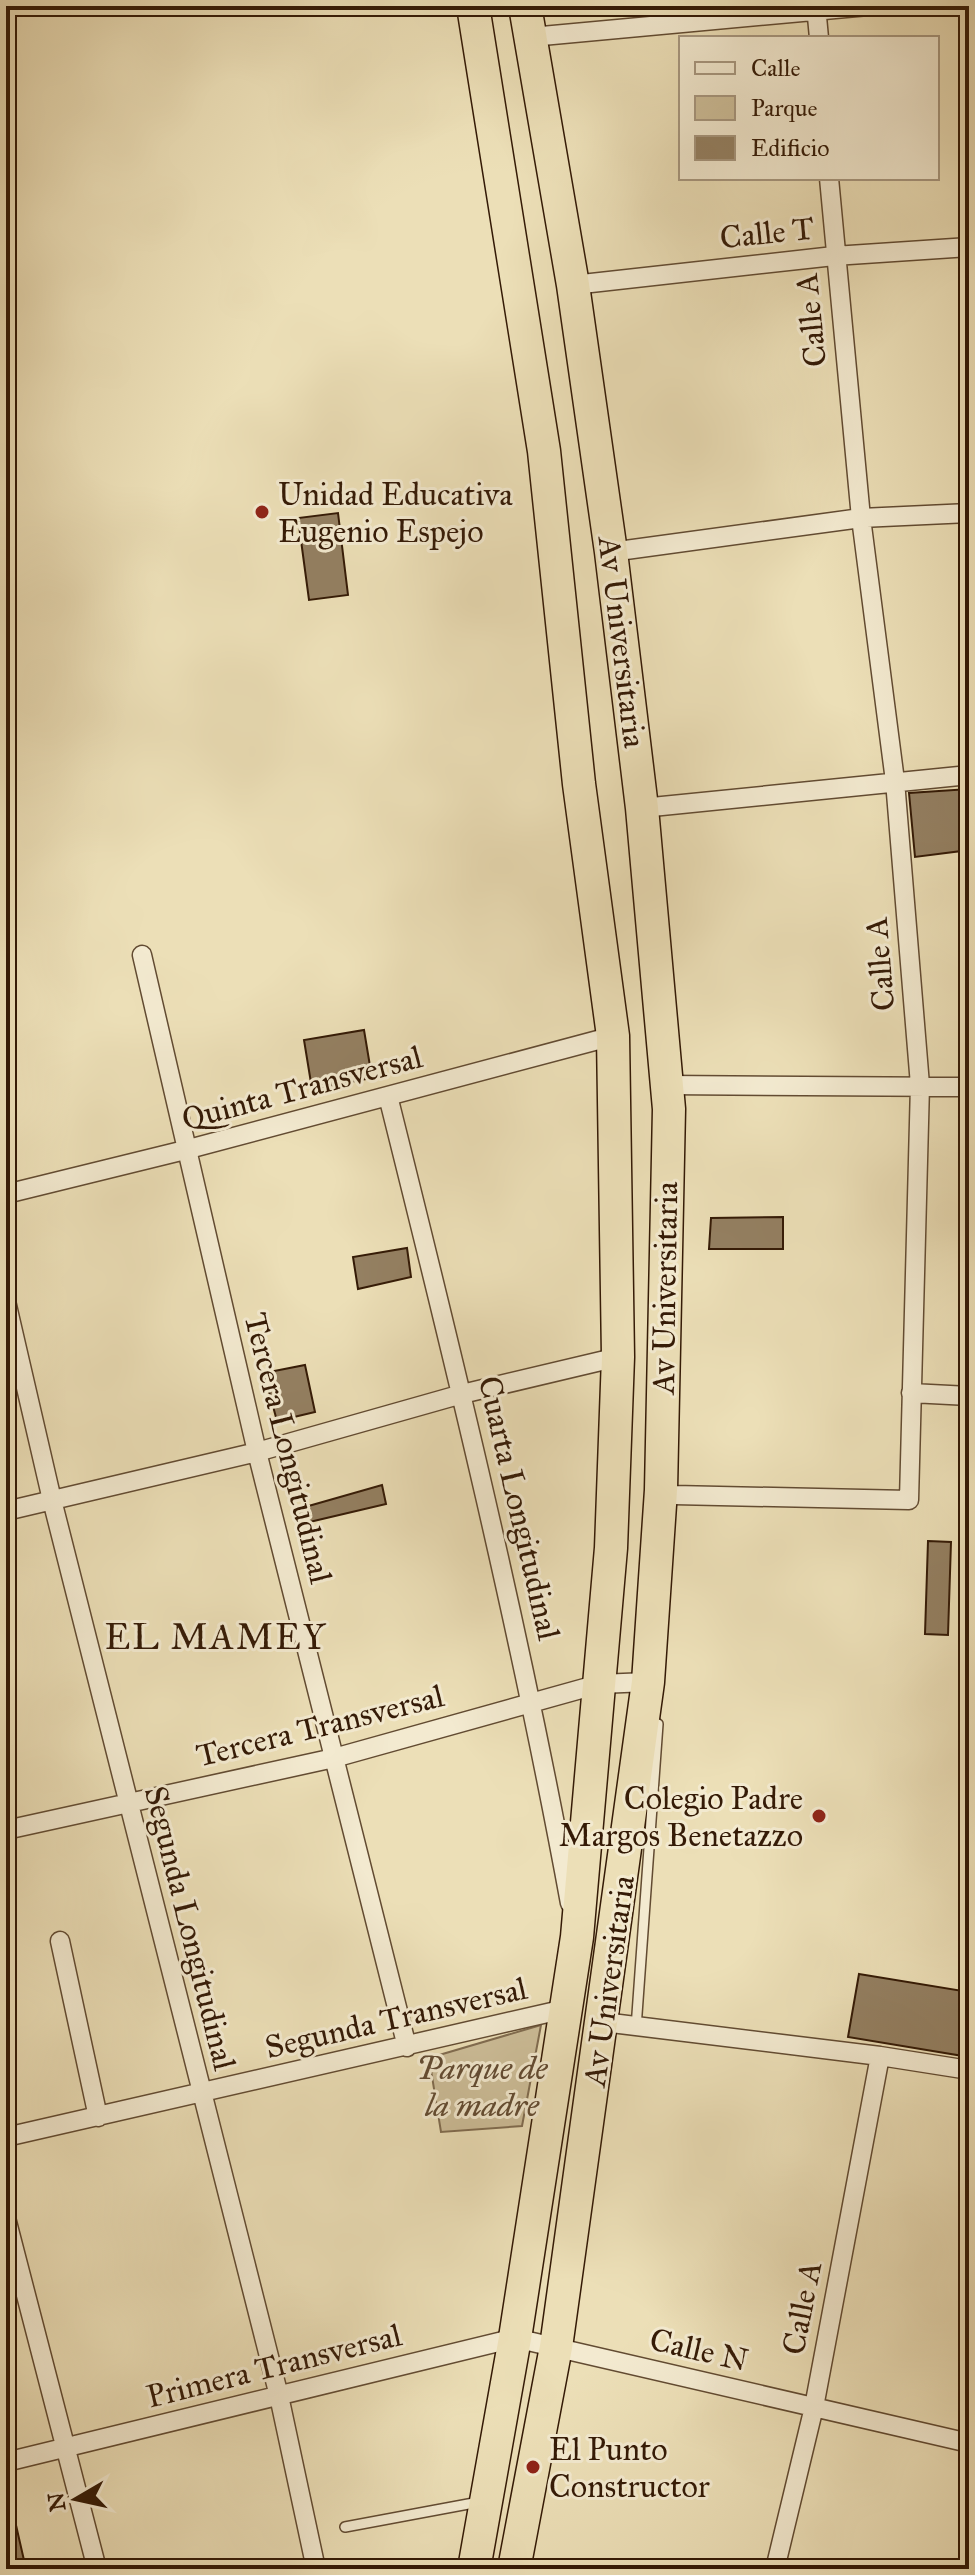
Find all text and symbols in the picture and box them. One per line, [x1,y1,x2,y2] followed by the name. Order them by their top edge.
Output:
[679,36,939,180] legend
[751,53,800,83] text: Calle
[751,93,818,123] text: Parque
[751,133,830,163] text: Edificio
[718,209,816,257] street label: Calle T
[787,271,835,369] street label: Calle A
[278,475,513,551] place label: Unidad Educativa Eugenio Espejo
[253,503,271,521] marker: Unidad Educativa Eugenio Espejo
[589,532,654,750] street label: Av Universitaria
[856,915,904,1013] street label: Calle A
[178,1037,427,1139] street label: Quinta Transversal
[644,1181,686,1397] street label: Av Universitaria
[236,1309,341,1588] street label: Tercera Longitudinal
[470,1372,568,1644] street label: Cuarta Longitudinal
[104,1615,328,1659] district label: EL MAMEY
[192,1676,448,1776] street label: Tercera Transversal
[559,1779,803,1855] place label: Colegio Padre Margos Benetazzo
[136,1782,244,2074] street label: Segunda Longitudinal
[810,1807,828,1825] marker: Colegio Padre Margos Benetazzo
[575,1873,643,2091] street label: Av Universitaria
[261,1969,531,2067] street label: Segunda Transversal
[417,2049,549,2125] park label: Parque de la madre
[774,2258,830,2358] street label: Calle A
[143,2315,406,2417] street label: Primera Transversal
[646,2320,752,2380] street label: Calle N
[549,2430,710,2506] place label: El Punto Constructor
[524,2458,542,2476] marker: El Punto Constructor
[36,2459,116,2539] north arrow
[42,2490,72,2513] text: N

